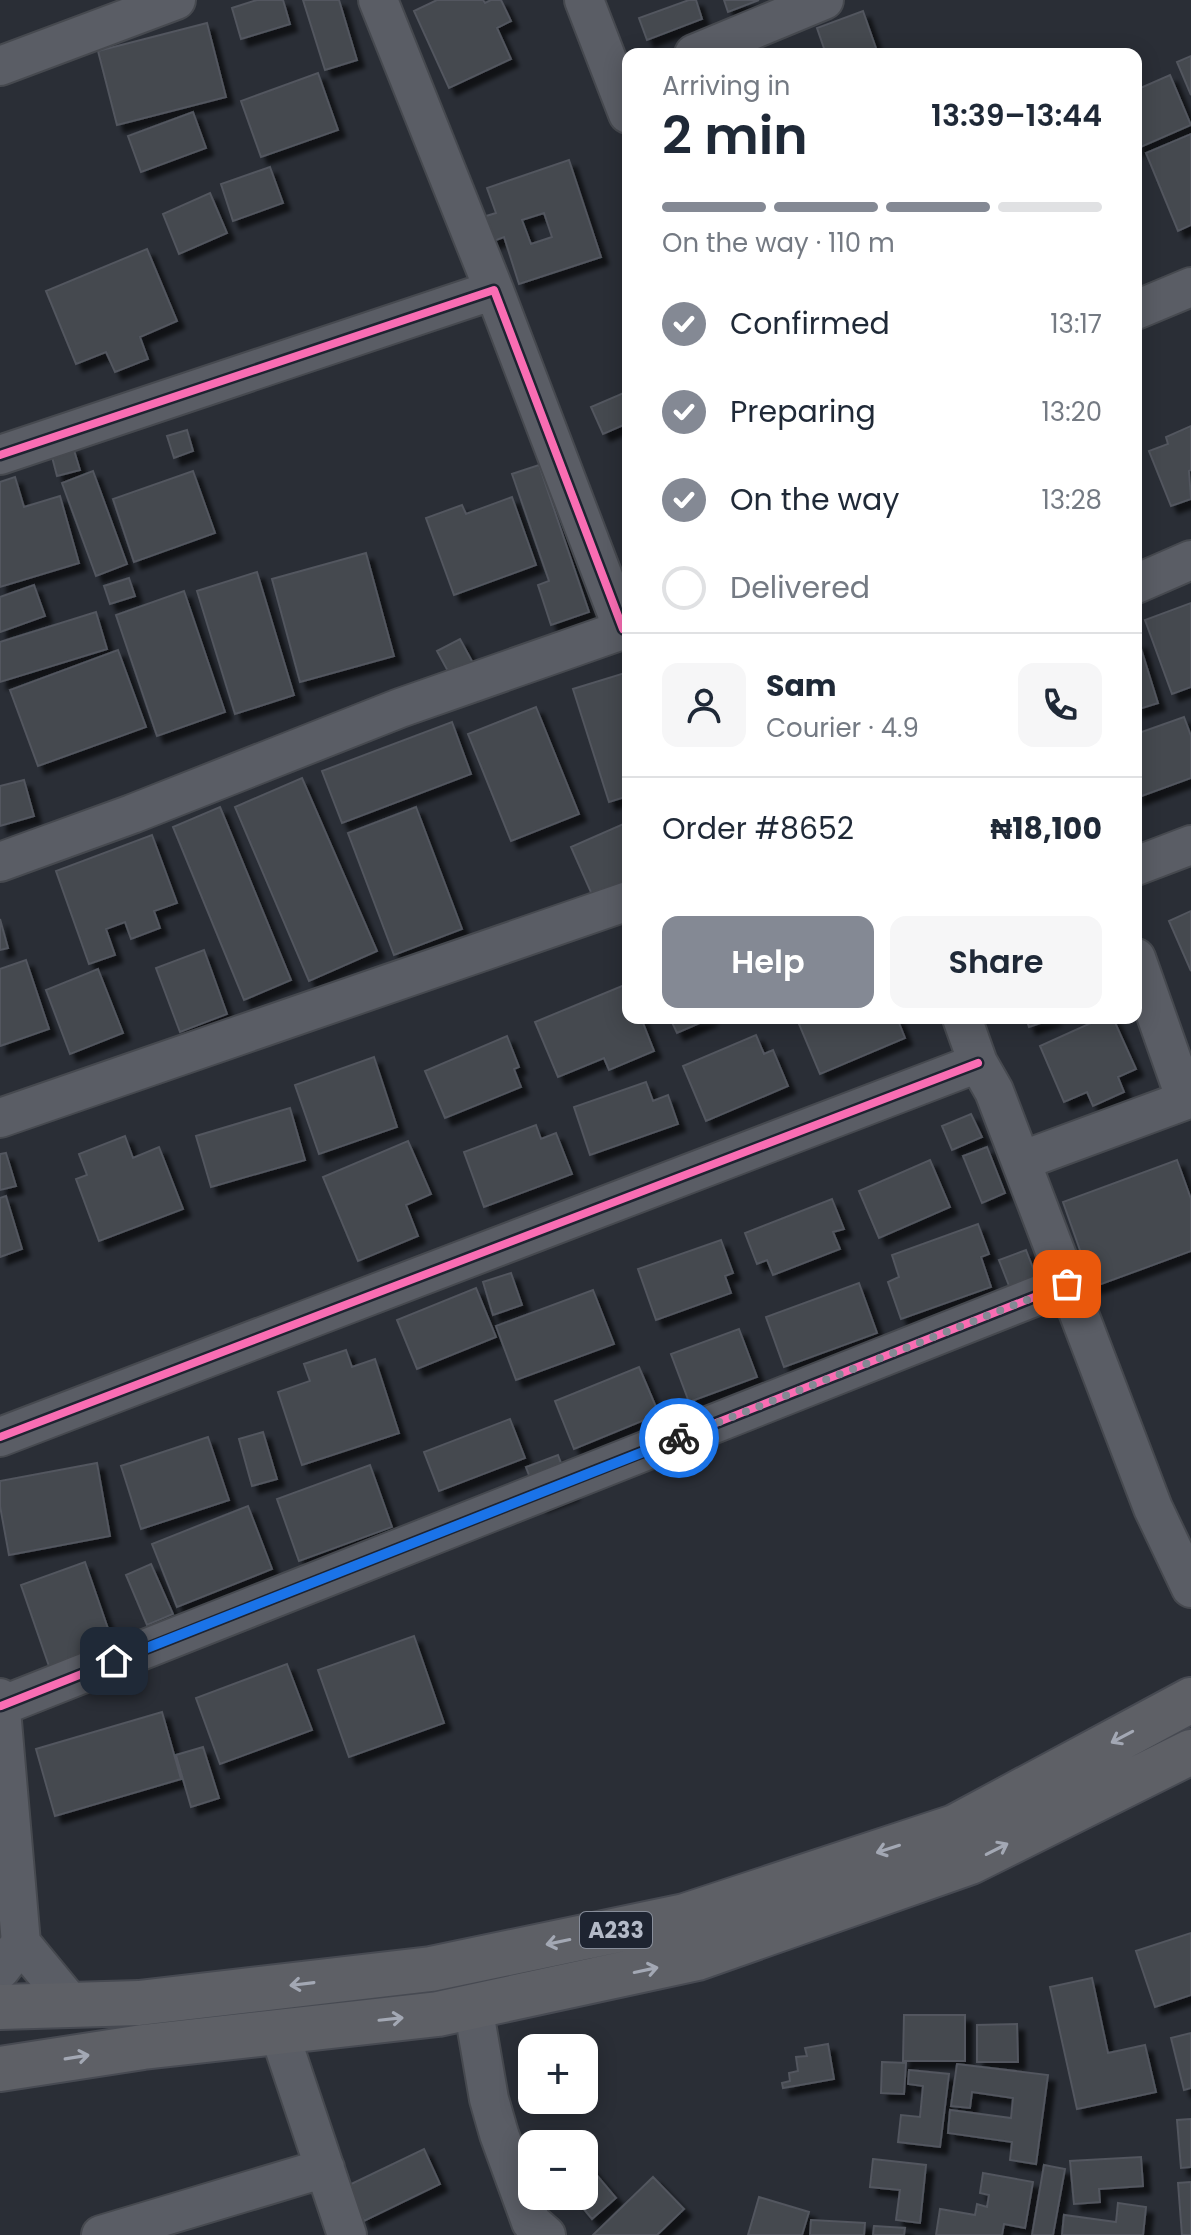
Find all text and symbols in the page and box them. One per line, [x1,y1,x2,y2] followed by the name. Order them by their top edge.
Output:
[662,68,791,104] text: Arriving in
[931,94,1102,137] text: 13:39–13:44
[662,99,808,172] text: 2 min
[662,225,895,261] text: On the way · 110 m
[662,302,706,346] icon: check
[730,302,890,345] text: Confirmed
[1050,306,1102,342] text: 13:17
[662,390,706,434] icon: check
[730,390,876,433] text: Preparing
[1042,394,1102,430] text: 13:20
[662,478,706,522] icon: check
[730,478,899,521] text: On the way
[1041,482,1102,518] text: 13:28
[730,566,870,609] text: Delivered
[662,663,746,747] button: person
[1018,663,1102,747] button: phone
[766,664,837,707] text: Sam
[766,710,919,746] text: Courier · 4.9
[662,807,854,850] text: Order #8652
[991,807,1102,850] text: ₦18,100
[662,916,874,1008] button: Help
[890,916,1102,1008] button: Share
[1033,1250,1101,1318] pin
[1045,1262,1089,1306] icon: bag
[639,1398,719,1478] courier
[657,1416,701,1460] icon: bike
[80,1627,148,1695] pin
[92,1639,136,1683] icon: home
[1111,1730,1135,1745] one-way arrow
[984,1841,1008,1856] one-way arrow
[876,1842,901,1857] one-way arrow
[580,1912,652,1948] road number: A233
[546,1936,571,1951] one-way arrow
[632,1961,658,1976] one-way arrow
[289,1977,315,1992] one-way arrow
[377,2012,404,2027] one-way arrow
[518,2034,598,2210] map controls
[518,2034,598,2114] button: +
[64,2049,89,2064] one-way arrow
[518,2130,598,2210] button: −

